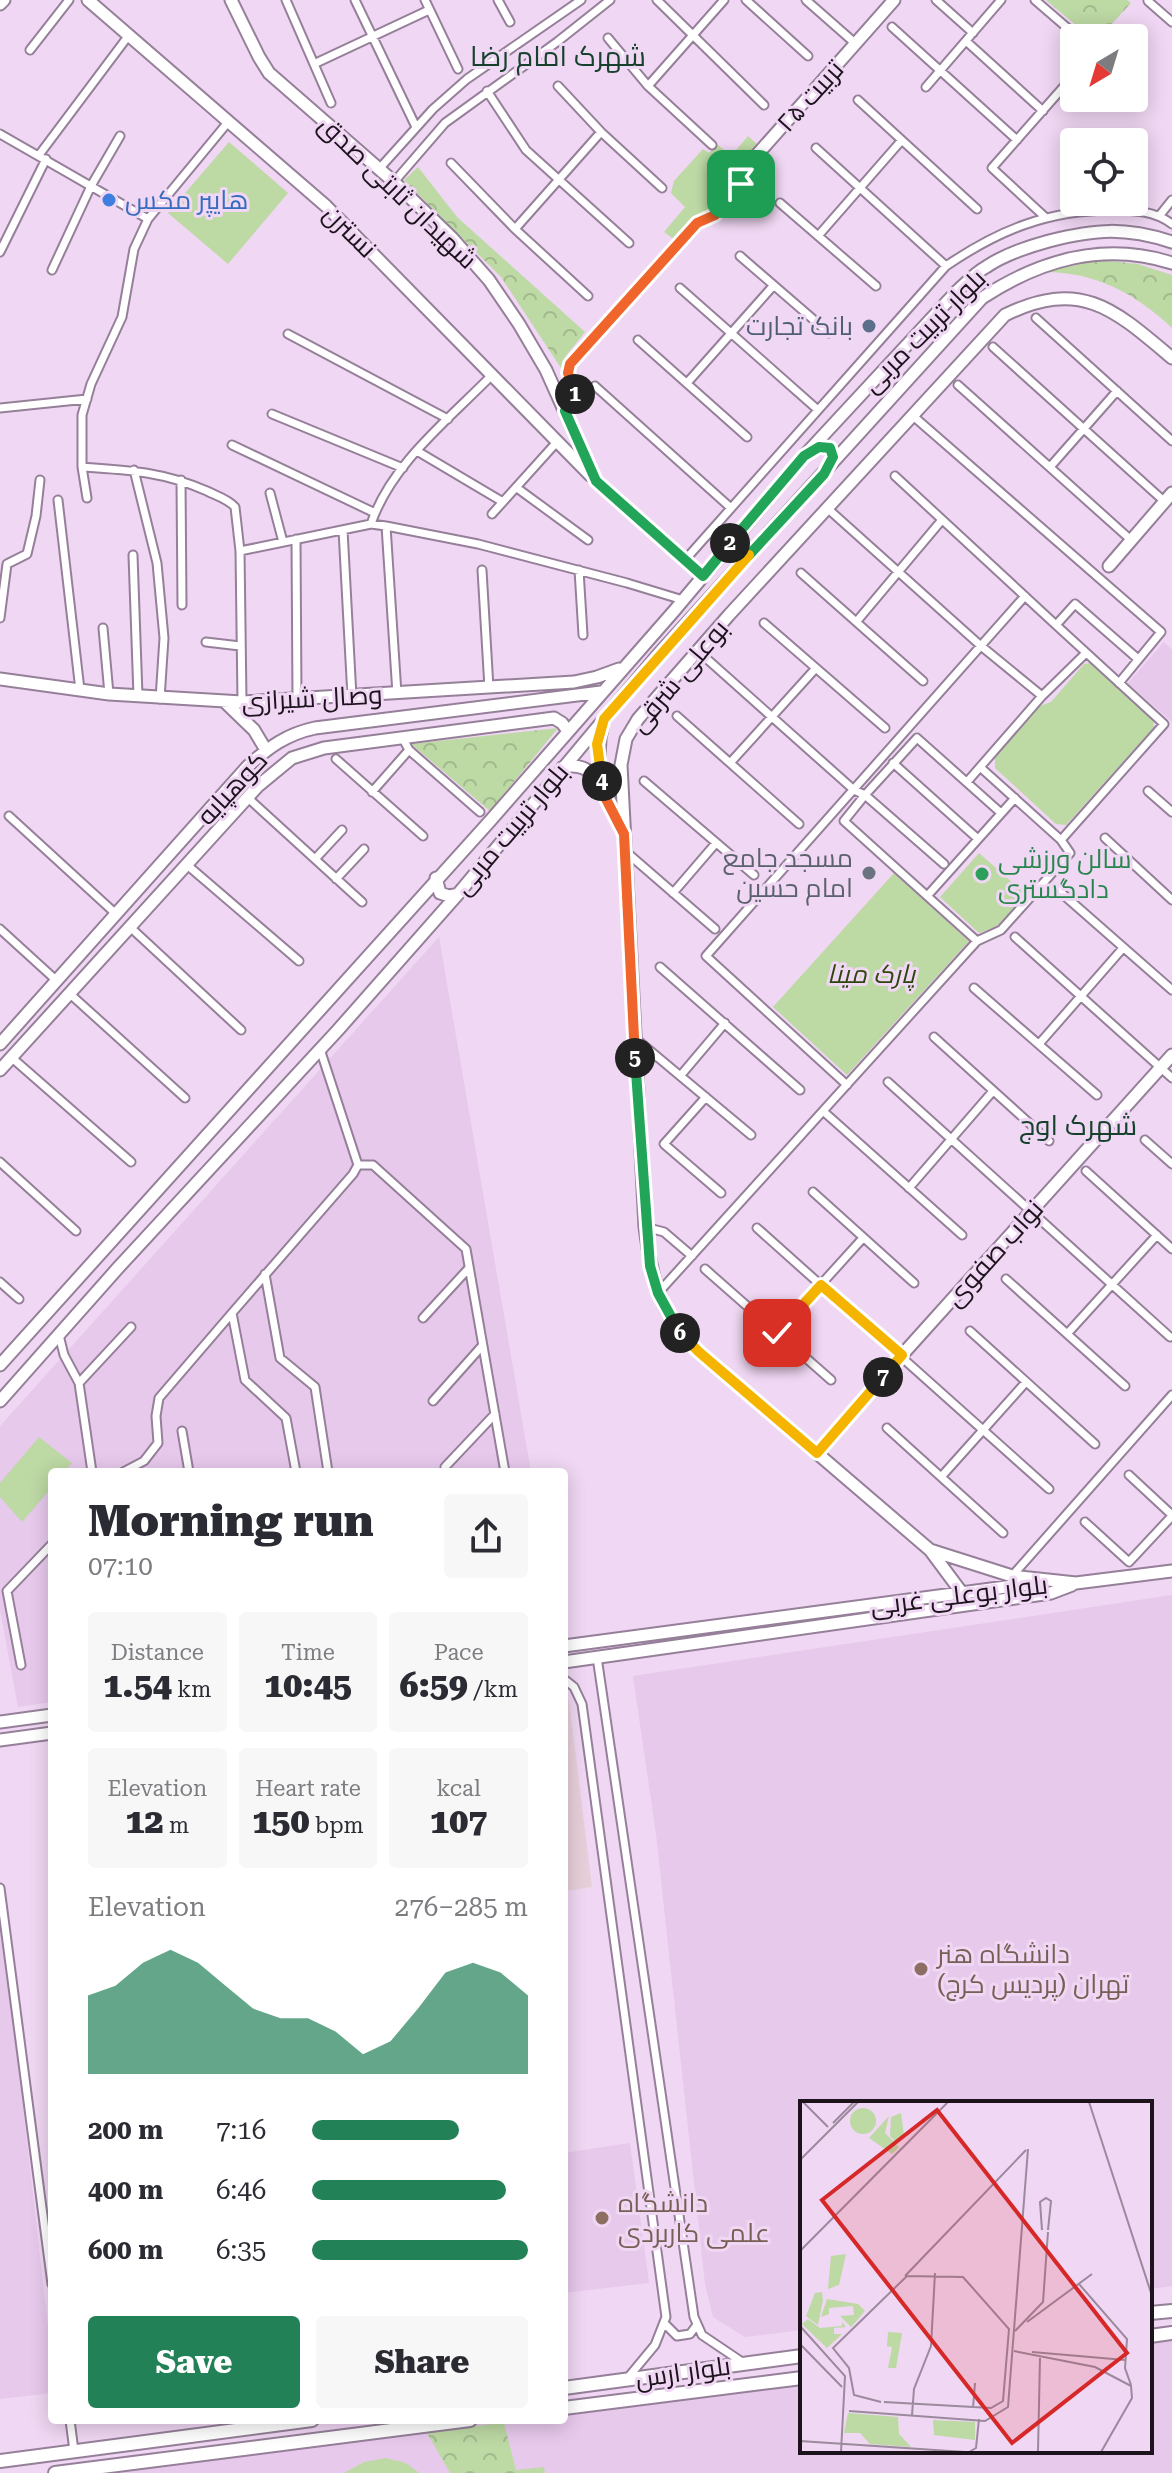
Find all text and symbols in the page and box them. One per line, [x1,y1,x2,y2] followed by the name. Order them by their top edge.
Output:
[1060,24,1148,112] north arrow
[1060,24,1148,216] map controls
[470,40,646,76] district label: شهرک امام رضا
[770,54,850,138] street label: تربیت ۲۵
[312,109,483,276] street label: شهیدان ثابتی صدق
[1060,128,1148,216] button: locate
[707,150,775,218] pin
[719,162,763,206] icon: arrive
[125,185,249,217] place label: هایپر مکس
[100,191,118,209] marker: هایپر مکس
[317,198,383,264] street label: نسترن
[856,263,993,400] street label: بلوار تربیت مربی
[746,311,853,341] place label: بانک تجارت
[860,317,878,335] marker: بانک تجارت
[555,374,595,414] pin: 1
[569,381,581,406] text: 1
[710,523,750,563] pin: 2
[724,530,736,555] text: 2
[623,614,735,739] street label: بوعلی شرقی
[241,679,383,717] street label: وصال شیرازی
[191,745,275,832] street label: کوهپایه
[447,757,575,901] street label: بلوار تربیت مربی
[582,761,622,801] pin: 4
[596,768,608,793] text: 4
[723,843,853,906] place label: مسجد جامع امام حسین
[998,844,1131,904] place label: سالن ورزشی دادگستری
[860,864,878,882] marker: مسجد جامع امام حسین
[973,865,991,883] marker: سالن ورزشی دادگستری
[827,959,917,991] park label: پارک مینا
[615,1038,655,1078] pin: 5
[629,1045,641,1070] text: 5
[1019,1109,1137,1144] district label: شهرک اوج
[939,1194,1049,1312] street label: نواب صفوی
[743,1299,811,1367] pin
[755,1311,799,1355] icon: check
[660,1313,700,1353] pin: 6
[674,1320,686,1345] text: 6
[863,1357,903,1397] pin: 7
[877,1364,889,1389] text: 7
[444,1494,528,1578] button: share
[88,1495,374,1547] text: Morning run
[88,1551,153,1581] text: 07:10
[869,1569,1049,1622] street label: بلوار بوعلی غربی
[111,1640,204,1665] text: Distance
[281,1640,335,1665] text: Time
[434,1640,483,1665] text: Pace
[103,1665,172,1705] text: 1.54
[264,1665,352,1705] text: 10:45
[399,1665,468,1705] text: 6:59
[172,1677,211,1702] text: km
[468,1677,518,1702] text: /km
[107,1776,207,1801] text: Elevation
[255,1776,361,1801] text: Heart rate
[437,1776,481,1801] text: kcal
[125,1801,164,1841] text: 12
[252,1801,309,1841] text: 150
[430,1801,487,1841] text: 107
[164,1813,189,1838] text: m
[309,1813,364,1838] text: bpm
[88,1892,206,1922] text: Elevation
[395,1892,528,1922] text: 276–285 m
[935,1939,1129,2001] place label: دانشگاه هنر تهران (پردیس کرج)
[912,1960,930,1978] marker: دانشگاه هنر تهران (پردیس کرج)
[800,2101,1152,2453] inset map
[88,2115,163,2145] text: 200 m
[216,2115,266,2145] text: 7:16
[88,2175,163,2205] text: 400 m
[216,2175,266,2205] text: 6:46
[618,2188,770,2249] place label: دانشگاه علمی کاربردی
[593,2209,611,2227] marker: دانشگاه علمی کاربردی
[88,2235,163,2265] text: 600 m
[216,2235,266,2265] text: 6:35
[88,2316,300,2408] button: Save
[316,2316,528,2408] button: Share
[634,2350,733,2395] street label: بلوار ارس

